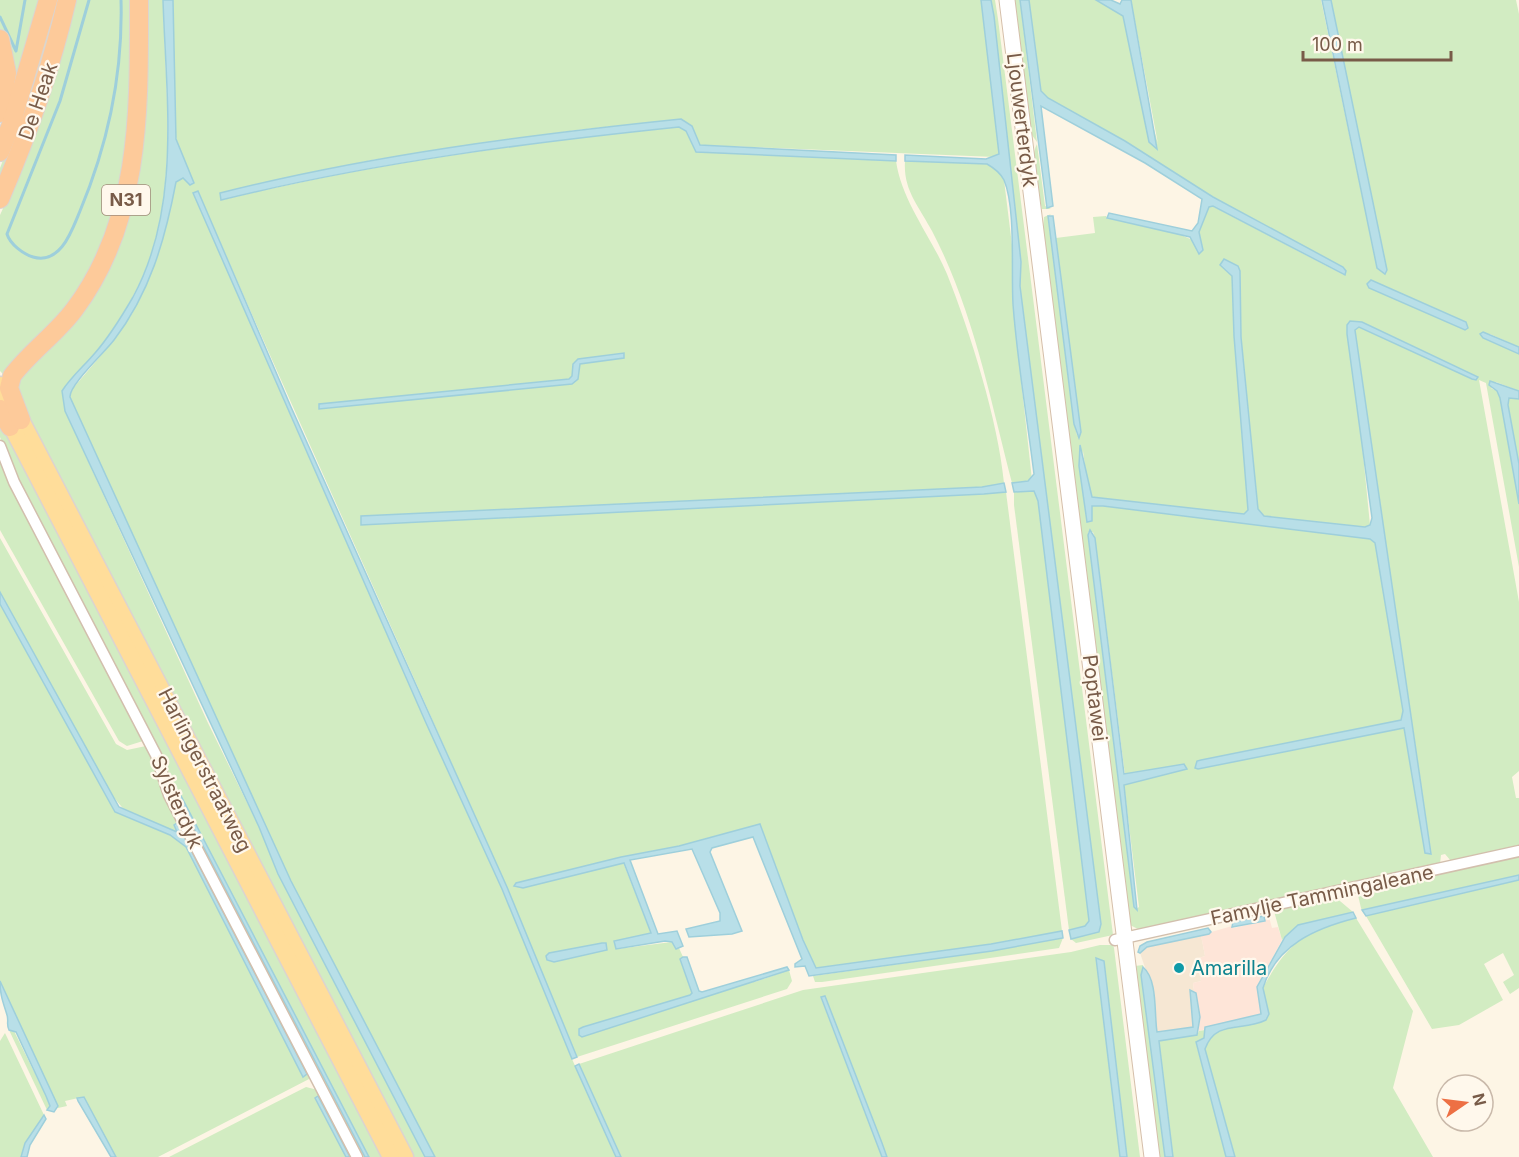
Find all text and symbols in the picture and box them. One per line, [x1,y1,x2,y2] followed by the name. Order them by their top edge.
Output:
[1303,24,1452,62] scale bar
[1312,34,1363,55] text: 100 m
[1002,51,1042,189] street label: Ljouwerterdyk
[14,59,62,143] street label: De Heak
[102,185,150,215] road number: N31
[1078,653,1112,743] street label: Poptawei
[153,684,257,856] street label: Harlingerstraatweg
[146,752,208,852] street label: Sylsterdyk
[1208,860,1436,930] street label: Famylje Tammingaleane
[1191,956,1267,980] place label: Amarilla
[1172,961,1186,975] marker: Amarilla
[1435,1073,1495,1133] north arrow
[1468,1091,1491,1108] text: N

